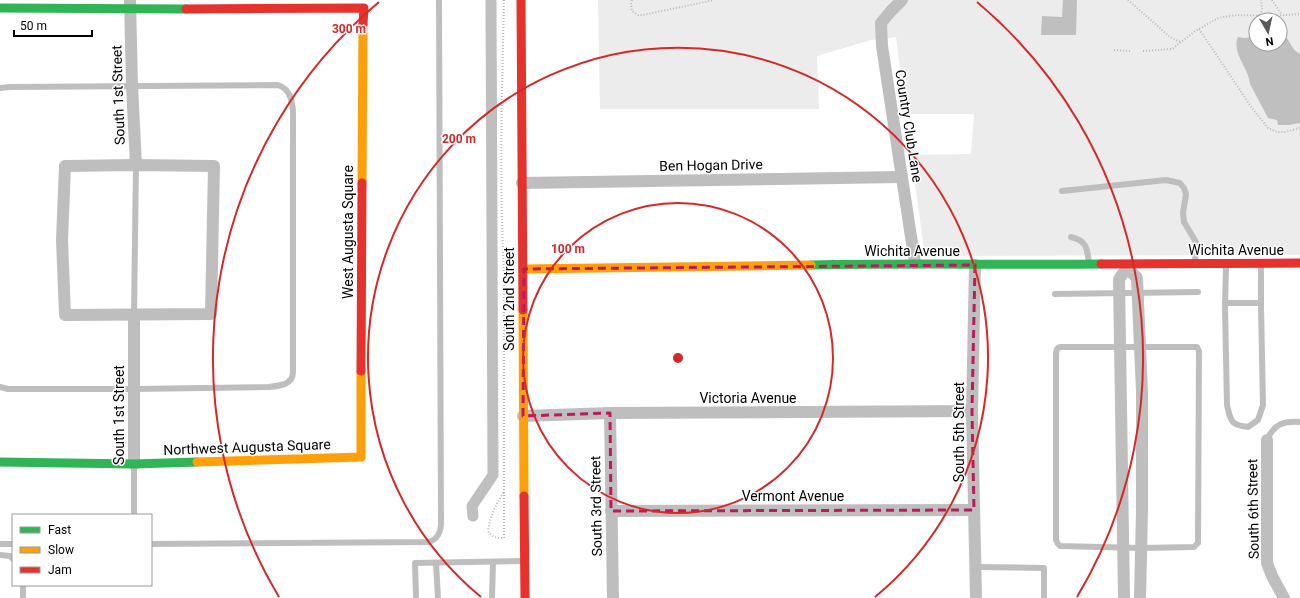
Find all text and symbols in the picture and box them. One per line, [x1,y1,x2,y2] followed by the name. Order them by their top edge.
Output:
[14,12,92,38] scale bar
[1248,12,1288,52] north arrow
[20,19,47,33] text: 50 m
[332,22,366,36] text: 300 m
[1264,34,1274,48] text: N
[108,44,128,145] street label: South 1st Street
[892,68,926,184] street label: Country Club Lane
[442,132,476,146] text: 200 m
[659,156,763,174] street label: Ben Hogan Drive
[340,165,356,299] street label: West Augusta Square
[551,242,585,256] text: 100 m
[1188,242,1284,258] street label: Wichita Avenue
[864,243,960,259] street label: Wichita Avenue
[501,247,517,351] street label: South 2nd Street
[671,351,685,365] centre of rings
[111,365,127,465] street label: South 1st Street
[951,381,967,482] street label: South 5th Street
[699,390,797,406] street label: Victoria Avenue
[163,436,331,458] street label: Northwest Augusta Square
[587,455,605,556] street label: South 3rd Street
[1244,458,1262,559] street label: South 6th Street
[742,488,844,504] street label: Vermont Avenue
[12,514,152,586] legend
[48,523,71,537] text: Fast
[48,543,74,557] text: Slow
[48,563,72,577] text: Jam

